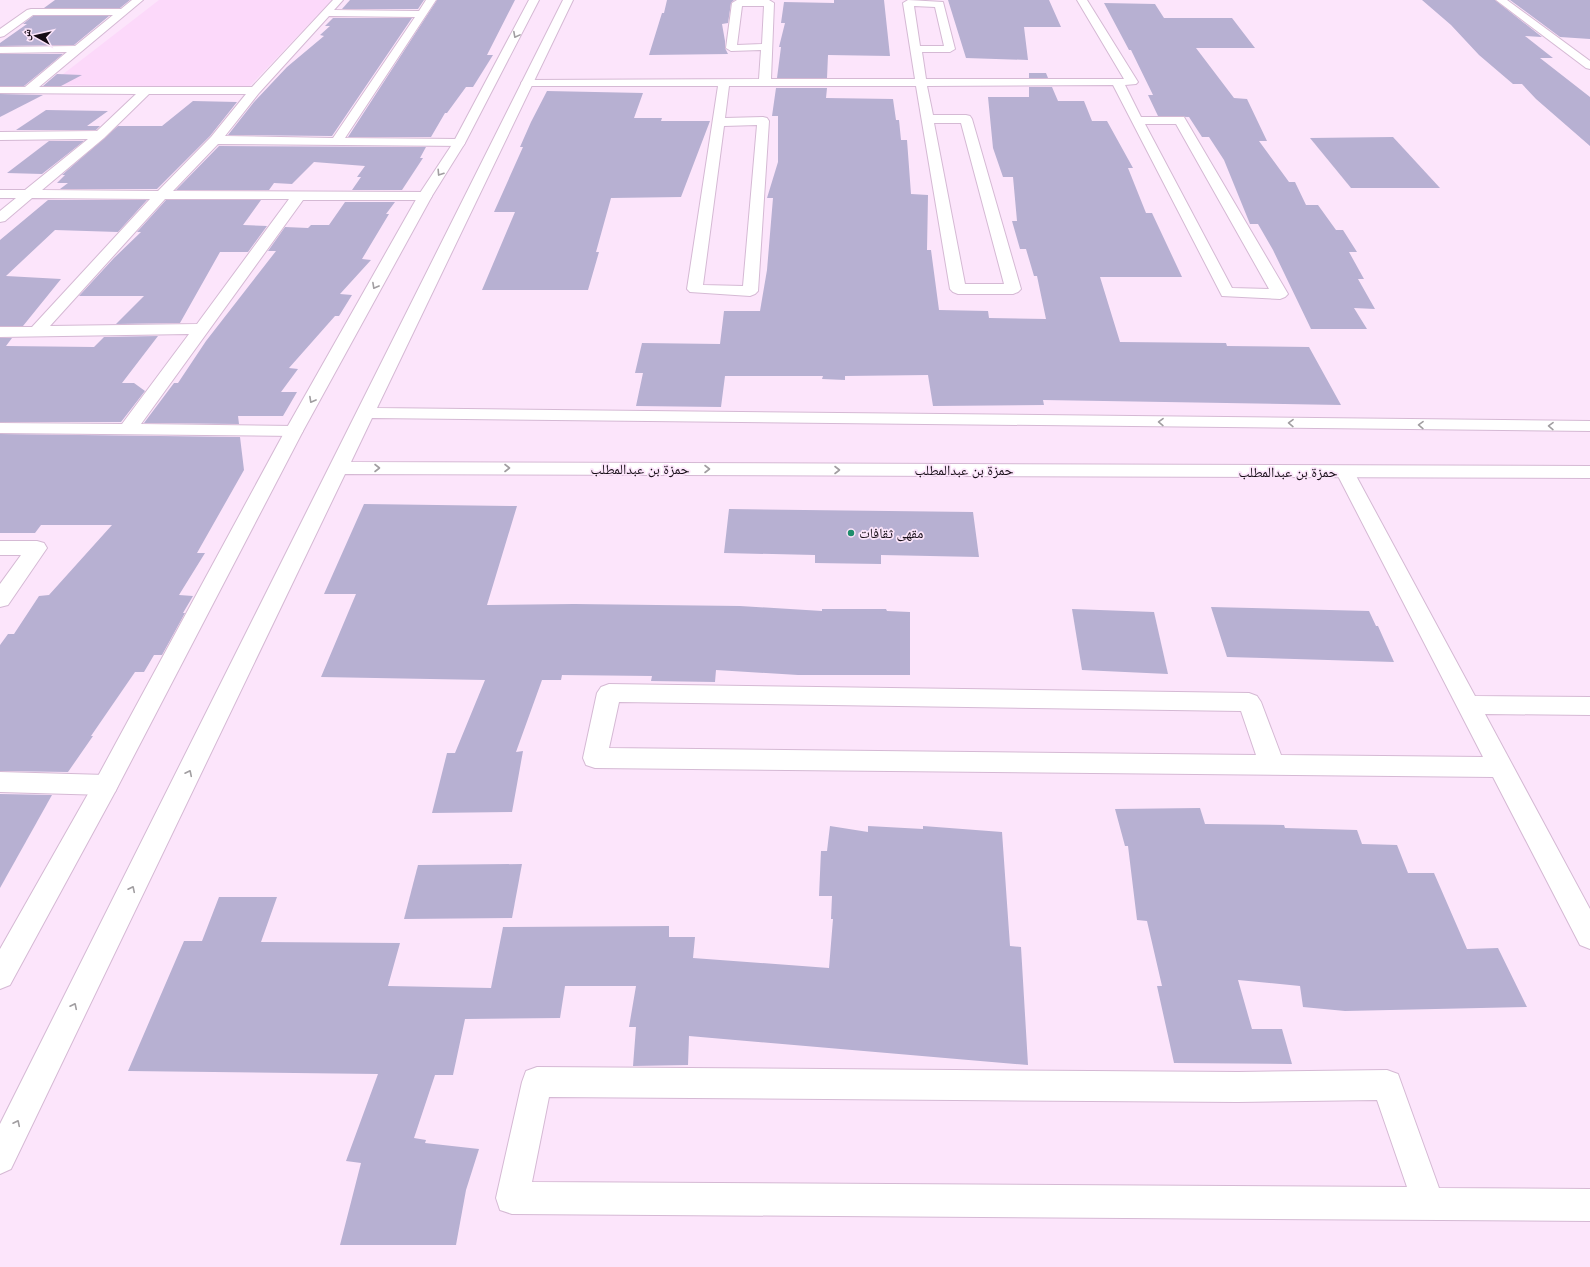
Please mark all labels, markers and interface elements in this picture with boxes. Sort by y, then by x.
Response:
north arrow [16,16,56,56]
text: ش [18,28,35,42]
one-way arrow [513,30,520,38]
one-way arrow [437,169,444,176]
one-way arrow [372,282,380,289]
one-way arrow [310,395,317,403]
one-way arrow [1158,418,1164,426]
one-way arrow [1288,419,1294,427]
one-way arrow [1418,420,1424,429]
one-way arrow [1548,422,1554,430]
street label: حمزة بن عبدالمطلب [591,460,690,478]
street label: حمزة بن عبدالمطلب [915,461,1014,479]
street label: حمزة بن عبدالمطلب [1239,463,1338,481]
one-way arrow [374,464,380,472]
one-way arrow [504,464,510,472]
one-way arrow [704,465,710,473]
one-way arrow [834,466,840,474]
place label: مقهى ثقافات [859,524,923,542]
marker: مقهى ثقافات [846,528,856,538]
one-way arrow [184,769,192,777]
one-way arrow [127,886,135,894]
one-way arrow [70,1003,77,1010]
one-way arrow [12,1119,20,1127]

